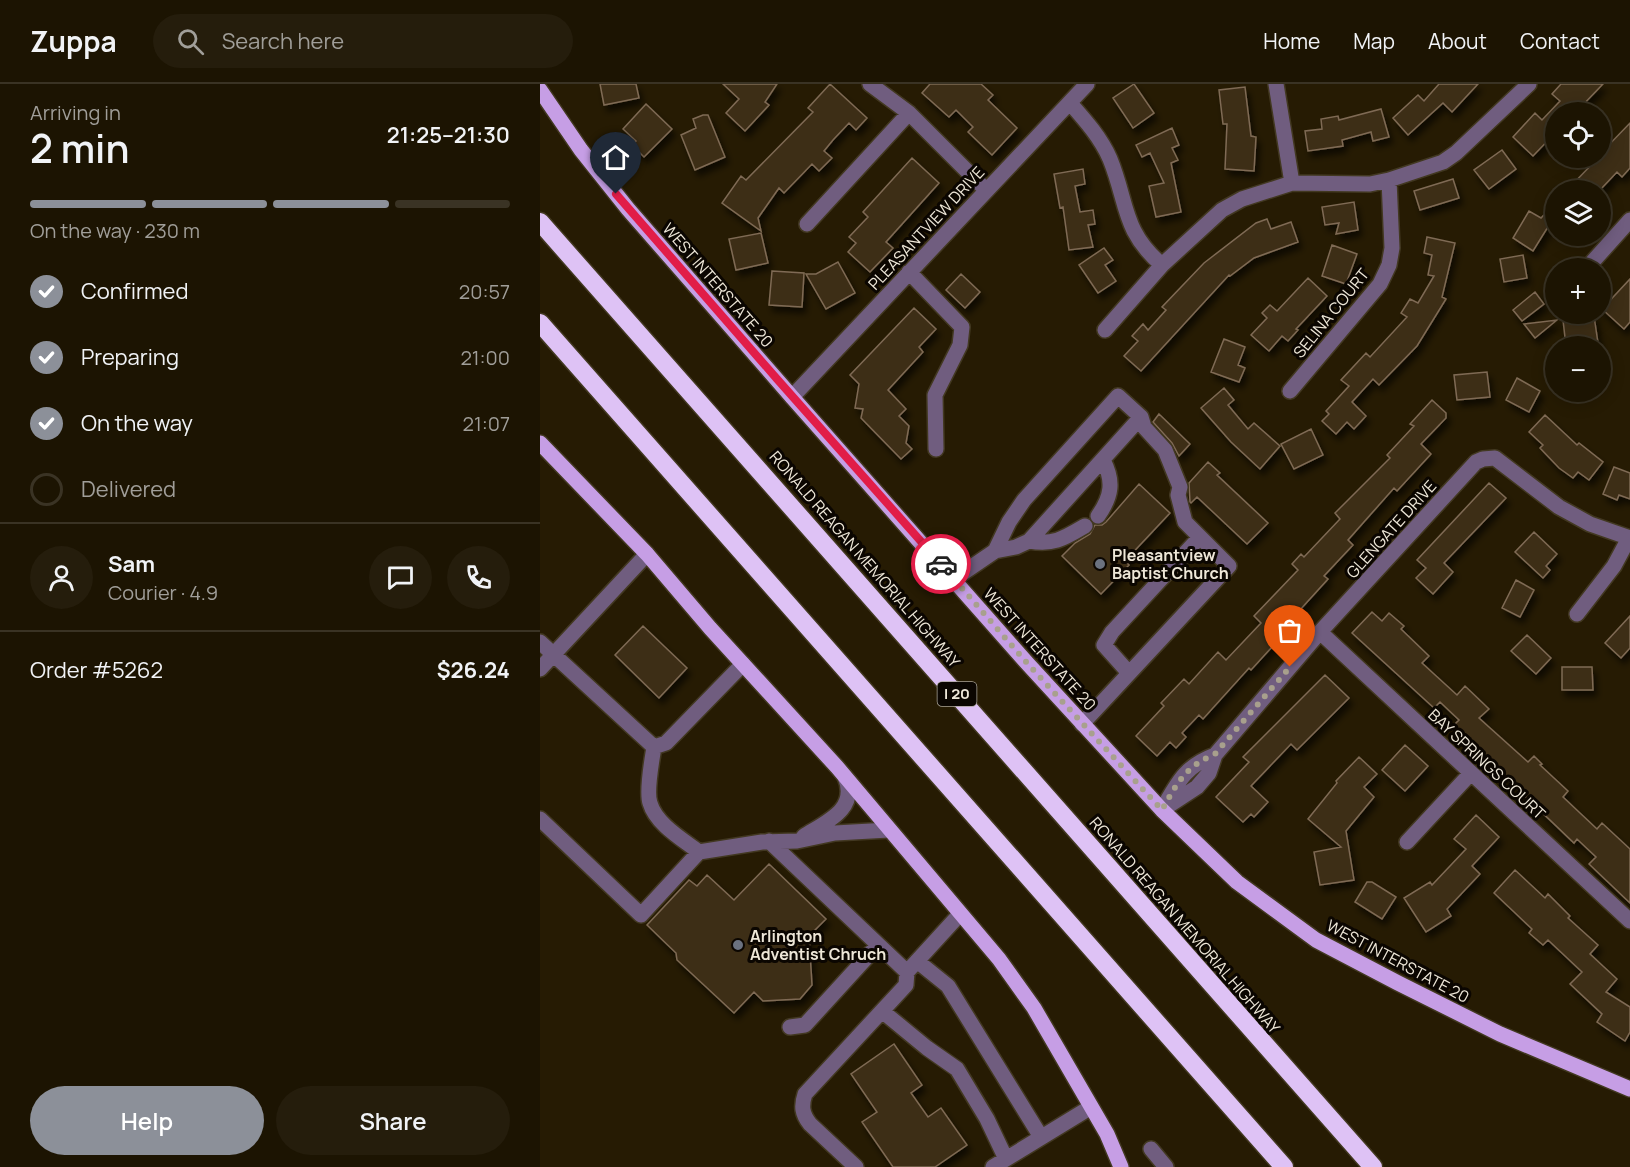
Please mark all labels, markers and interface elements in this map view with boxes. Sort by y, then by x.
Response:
search box [153,14,573,68]
text: Zuppa [30,22,117,60]
icon: search [174,25,207,58]
text: Search here [222,26,344,56]
text: Home [1263,27,1320,55]
text: Map [1353,27,1395,55]
text: About [1428,27,1487,55]
text: Contact [1520,27,1600,55]
text: Arriving in [30,99,121,126]
map controls [1545,102,1611,402]
button: locate [1545,102,1611,168]
text: 21:25–21:30 [387,120,510,150]
text: 2 min [30,121,129,175]
pin [590,132,641,194]
icon: home [599,141,632,174]
street label: PLEASANTVIEW DRIVE [863,162,989,294]
button: layers [1545,180,1611,246]
text: On the way · 230 m [30,217,200,244]
street label: WEST INTERSTATE 20 [658,218,778,352]
button: + [1545,258,1611,324]
street label: SELINA COURT [1288,263,1374,362]
icon: check [30,275,63,308]
text: Confirmed [81,276,189,306]
text: 20:57 [459,278,510,305]
button: − [1545,336,1611,402]
icon: check [30,341,63,374]
text: Preparing [81,342,179,372]
text: 21:00 [460,344,510,371]
icon: check [30,407,63,440]
text: On the way [81,408,193,438]
text: 21:07 [463,410,510,437]
street label: RONALD REAGAN MEMORIAL HIGHWAY [765,446,965,672]
text: Delivered [81,474,176,504]
street label: GLENGATE DRIVE [1341,475,1441,583]
courier [911,534,971,594]
place label: Pleasantview Baptist Church [1112,544,1229,584]
button: person [30,546,93,609]
button: chat [369,546,432,609]
button: phone [447,546,510,609]
icon: car [925,548,958,581]
text: Sam [108,549,155,579]
marker: Pleasantview Baptist Church [1093,557,1107,571]
text: Courier · 4.9 [108,579,218,606]
street label: WEST INTERSTATE 20 [979,583,1101,715]
pin [1264,605,1315,667]
icon: bag [1273,614,1306,647]
text: Order #5262 [30,655,163,685]
text: $26.24 [437,655,510,685]
road number: I 20 [938,682,976,706]
street label: BAY SPRINGS COURT [1424,704,1551,825]
street label: RONALD REAGAN MEMORIAL HIGHWAY [1085,812,1285,1038]
street label: WEST INTERSTATE 20 [1323,914,1473,1008]
place label: Arlington Adventist Chruch [750,925,886,965]
marker: Arlington Adventist Chruch [731,938,745,952]
button: Help [30,1086,264,1155]
button: Share [276,1086,510,1155]

